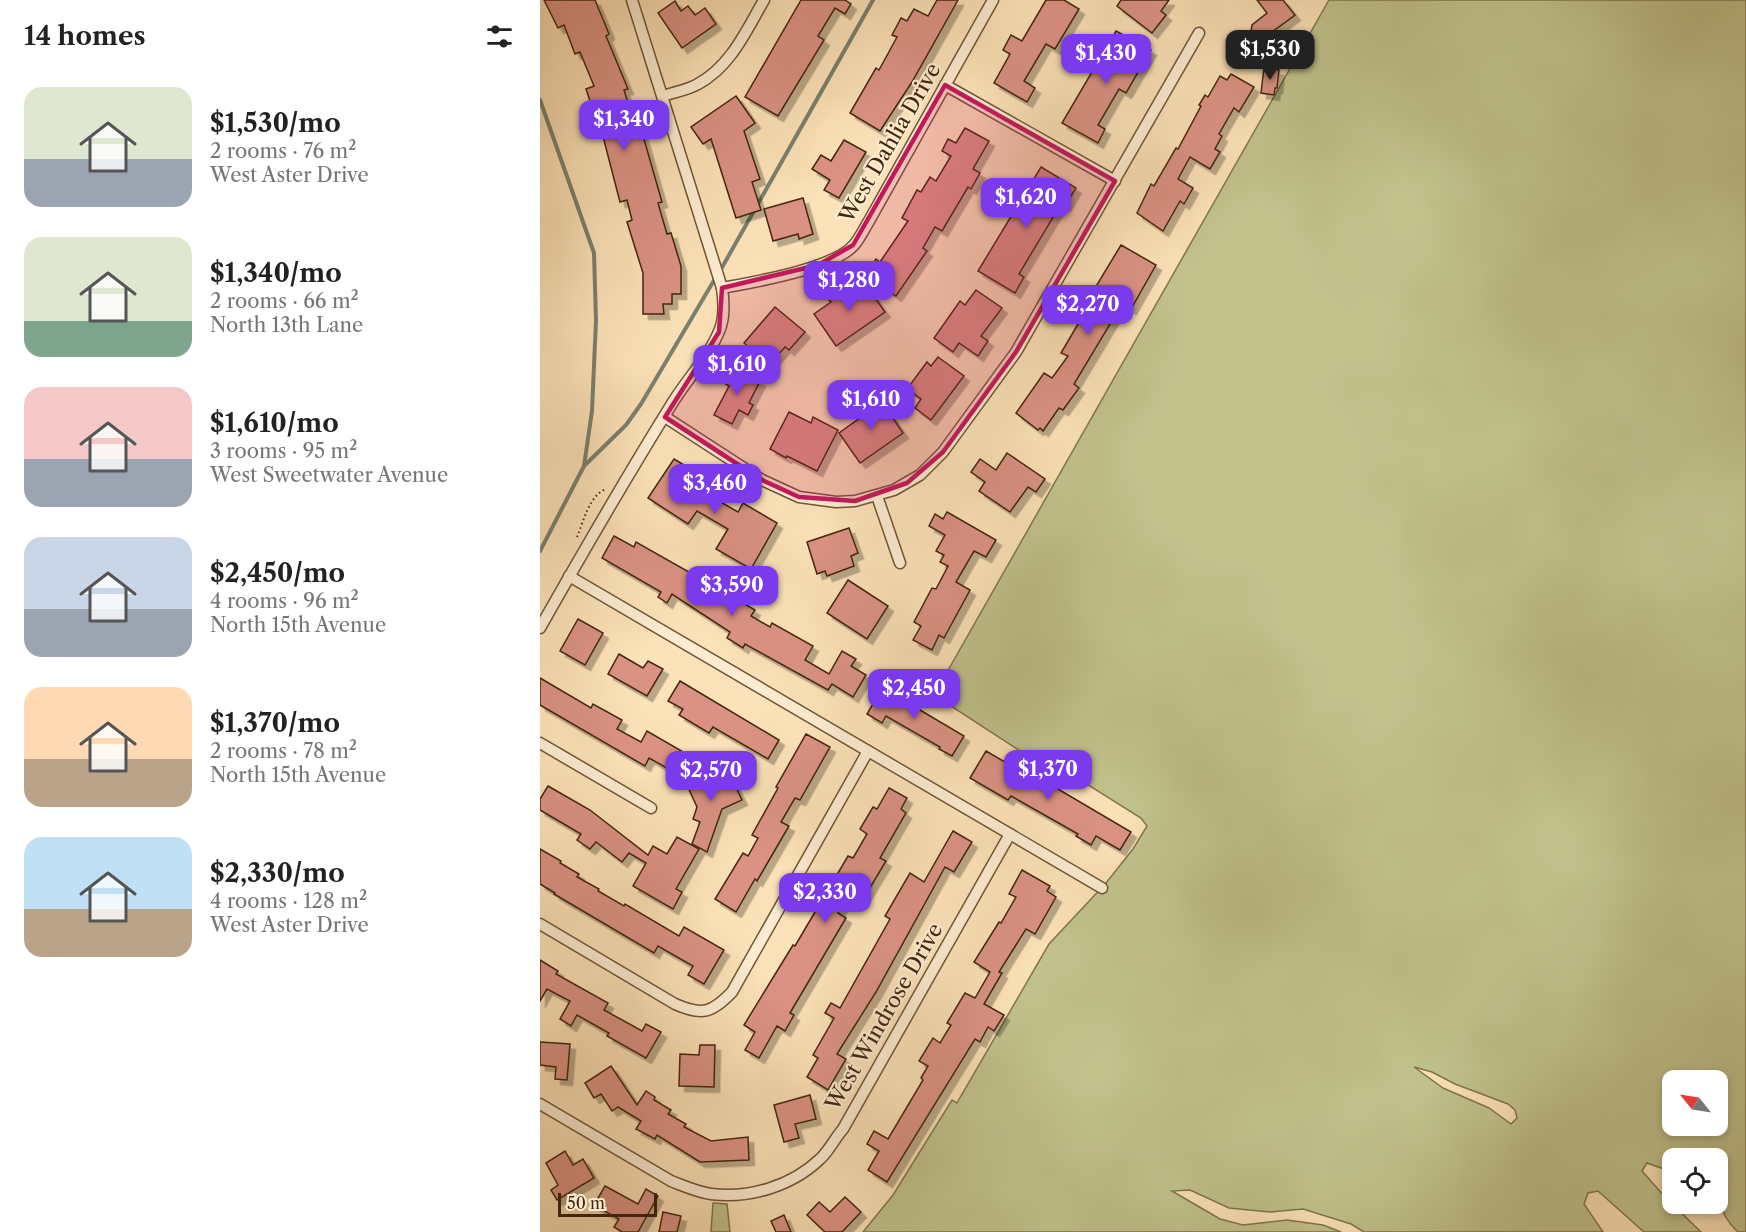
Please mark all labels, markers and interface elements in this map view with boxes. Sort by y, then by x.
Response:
text: 14 homes [24,20,146,52]
icon: filters [483,20,516,53]
pin: $1,530 [1221,30,1319,81]
pin: $1,430 [1057,34,1155,85]
text: $1,530 [1240,37,1300,61]
text: $1,430 [1075,41,1137,65]
street label: West Dahlia Drive [833,59,945,228]
pin: $1,340 [575,100,673,151]
text: $1,530/mo [210,107,341,139]
text: $1,340 [593,107,655,131]
icon: home [72,111,144,183]
text: 2 rooms · 76 m² [210,139,356,163]
text: West Aster Drive [210,163,369,187]
pin: $1,620 [977,178,1075,229]
text: $1,620 [995,185,1057,209]
text: $1,340/mo [210,257,342,289]
icon: home [72,261,144,333]
pin: $1,280 [800,261,898,312]
text: $1,280 [818,268,880,292]
pin: $2,270 [1039,285,1137,336]
text: 2 rooms · 66 m² [210,289,359,313]
text: $2,270 [1056,292,1120,316]
text: North 13th Lane [210,313,363,337]
pin: $1,610 [688,345,786,396]
text: $1,610 [707,352,767,376]
pin: $1,610 [822,380,920,431]
text: $1,610 [841,387,901,411]
text: $1,610/mo [210,407,339,439]
icon: home [72,411,144,483]
text: 3 rooms · 95 m² [210,439,357,463]
text: West Sweetwater Avenue [210,463,448,487]
pin: $3,460 [666,464,764,515]
text: $3,460 [683,471,747,495]
text: $2,450/mo [210,557,345,589]
icon: home [72,561,144,633]
pin: $3,590 [683,566,781,617]
text: $3,590 [700,573,764,597]
text: 4 rooms · 96 m² [210,589,359,613]
text: North 15th Avenue [210,613,386,637]
pin: $2,450 [865,669,963,720]
text: $2,450 [882,676,946,700]
text: $1,370/mo [210,707,340,739]
icon: home [72,711,144,783]
text: 2 rooms · 78 m² [210,739,357,763]
pin: $1,370 [999,750,1097,801]
pin: $2,570 [662,751,760,802]
text: $1,370 [1018,757,1078,781]
text: $2,570 [680,758,742,782]
text: North 15th Avenue [210,763,386,787]
text: $2,330/mo [210,857,345,889]
icon: home [72,861,144,933]
pin: $2,330 [776,873,874,924]
text: $2,330 [793,880,857,904]
text: 4 rooms · 128 m² [210,889,367,913]
text: West Aster Drive [210,913,369,937]
street label: West Windrose Drive [819,919,947,1116]
north arrow [1662,1070,1728,1136]
map controls [1662,1070,1728,1214]
button: locate [1662,1148,1728,1214]
scale bar [558,1190,657,1218]
text: 50 m [567,1193,605,1213]

